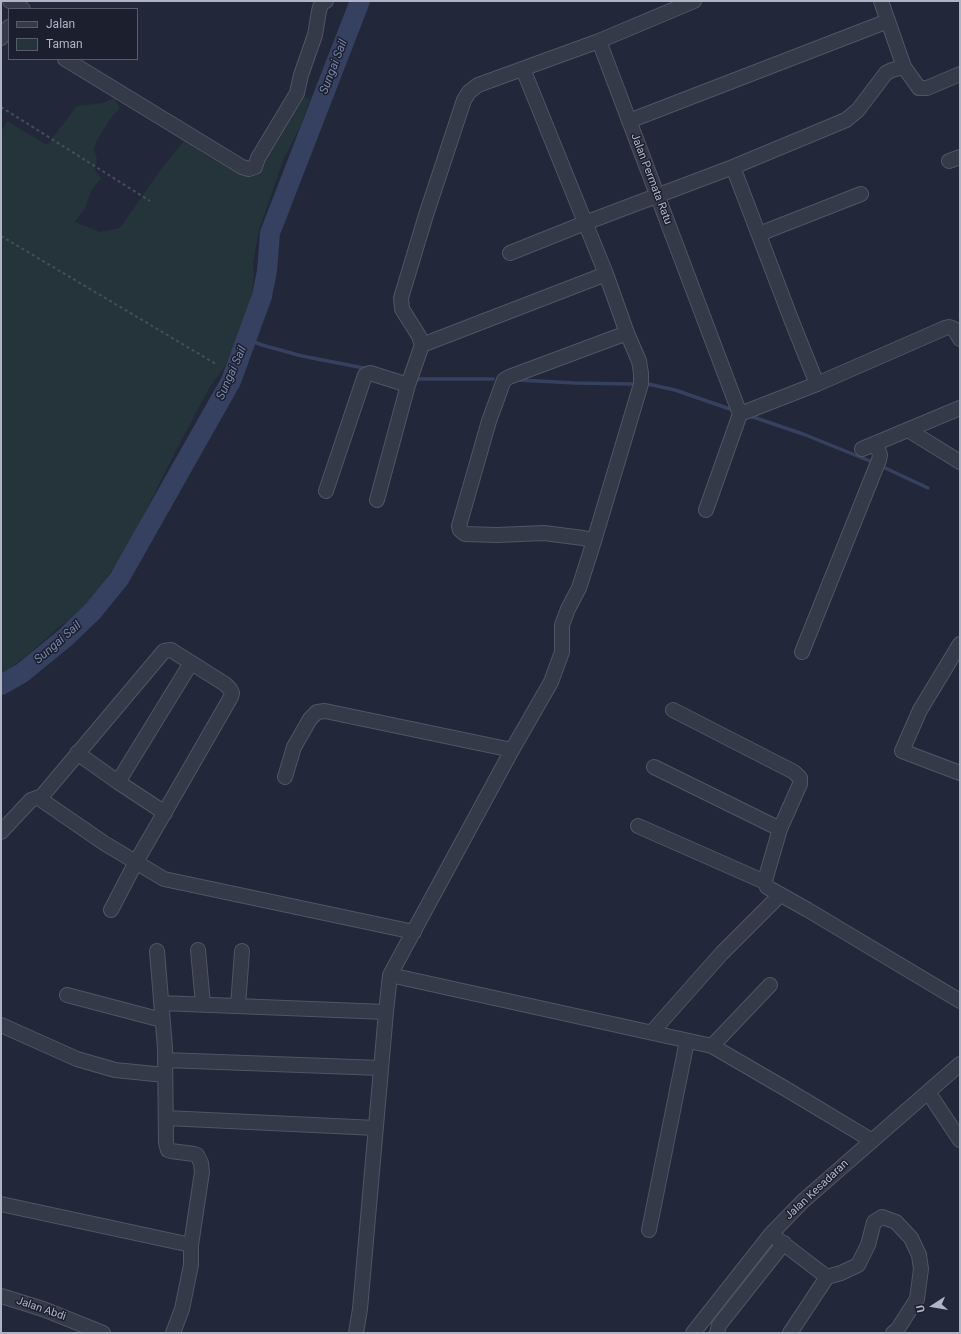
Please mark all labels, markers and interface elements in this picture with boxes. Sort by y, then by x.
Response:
legend [8,8,138,60]
text: Jalan [46,17,75,31]
text: Taman [46,37,83,51]
water label: Sungai Sail [317,38,351,96]
street label: Jalan Permata Ratu [628,132,674,226]
water label: Sungai Sail [214,344,250,402]
water label: Sungai Sail [32,619,84,667]
street label: Jalan Kesadaran [783,1157,851,1223]
north arrow [913,1286,953,1326]
street label: Jalan Abdi [14,1294,68,1324]
text: U [914,1304,928,1314]

